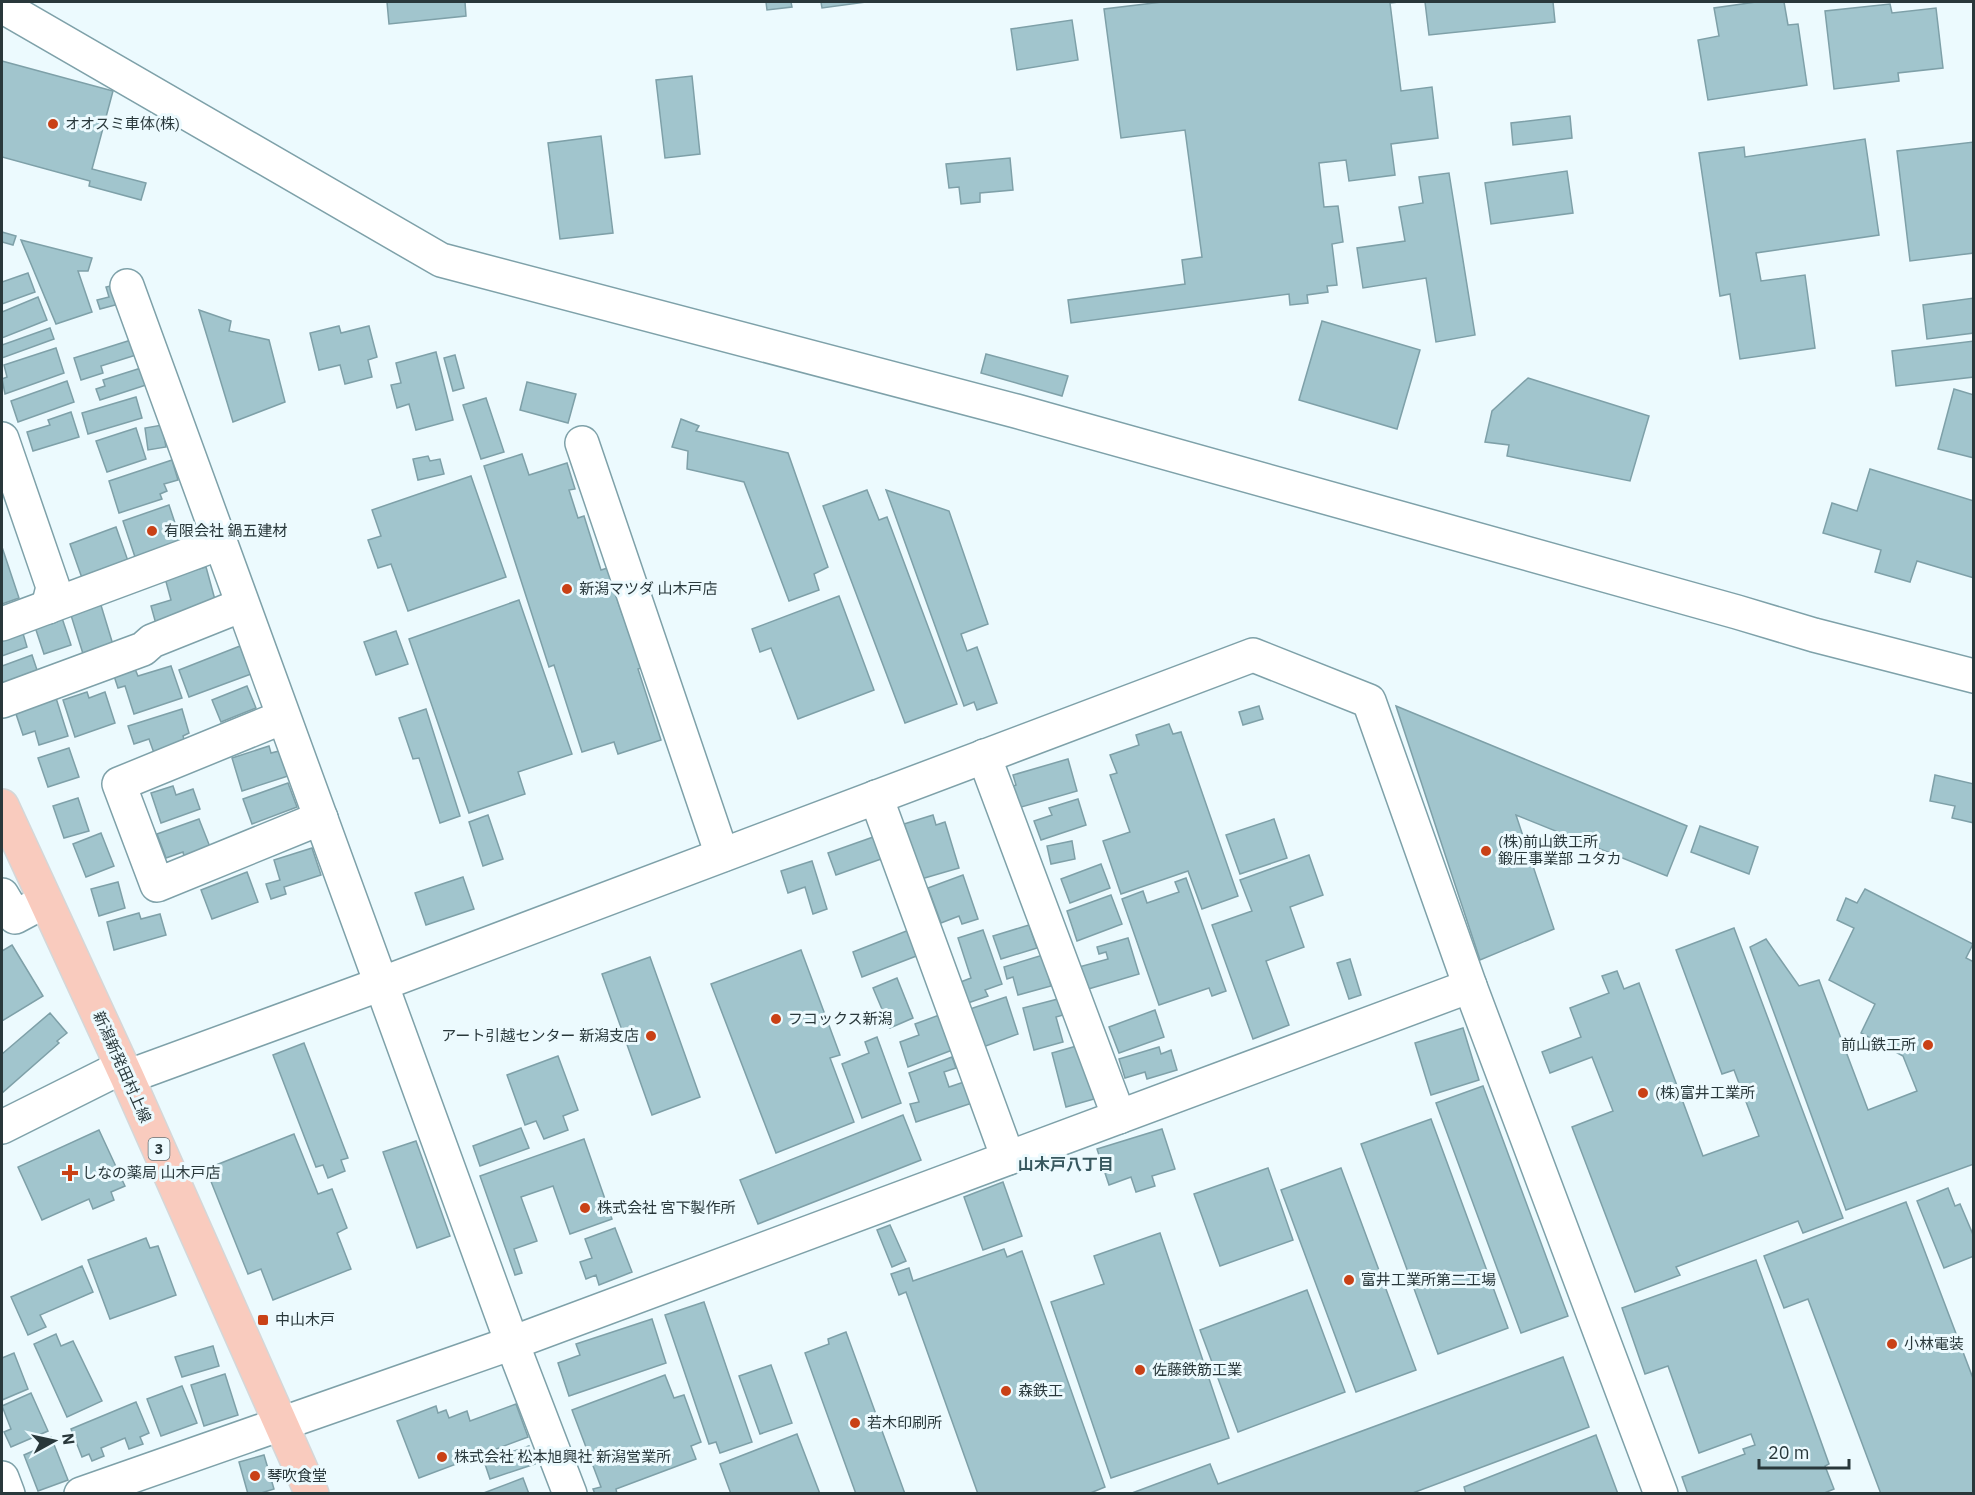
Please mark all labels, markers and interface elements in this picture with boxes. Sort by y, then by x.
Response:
place label: オオスミ車体(株) [65,114,180,133]
marker: オオスミ車体(株) [46,117,60,131]
place label: 有限会社 鍋五建材 [164,521,288,540]
marker: 有限会社 鍋五建材 [145,524,159,538]
place label: 新潟マツダ 山木戸店 [579,579,718,598]
marker: 新潟マツダ 山木戸店 [560,582,574,596]
place label: (株)前山鉄工所 鍛圧事業部 ユタカ [1498,832,1622,868]
marker: (株)前山鉄工所 鍛圧事業部 ユタカ [1479,844,1493,858]
street label: 新潟新発田村上線 [89,1008,156,1125]
place label: フコックス新潟 [788,1009,893,1028]
marker: フコックス新潟 [769,1012,783,1026]
place label: アート引越センター 新潟支店 [441,1026,639,1045]
marker: アート引越センター 新潟支店 [644,1029,658,1043]
place label: 前山鉄工所 [1841,1035,1916,1054]
marker: 前山鉄工所 [1921,1038,1935,1052]
place label: (株)富井工業所 [1655,1083,1755,1102]
marker: (株)富井工業所 [1636,1086,1650,1100]
road number: 3 [148,1138,170,1160]
district label: 山木戸八丁目 [1018,1154,1114,1174]
place label: しなの薬局 山木戸店 [82,1163,221,1182]
marker: しなの薬局 山木戸店 [63,1166,77,1180]
place label: 株式会社 宮下製作所 [597,1198,736,1217]
marker: 株式会社 宮下製作所 [578,1201,592,1215]
place label: 富井工業所第二工場 [1361,1270,1496,1289]
marker: 富井工業所第二工場 [1342,1273,1356,1287]
place label: 中山木戸 [275,1310,335,1329]
marker: 中山木戸 [256,1313,270,1327]
place label: 小林電装 [1904,1334,1964,1353]
marker: 小林電装 [1885,1337,1899,1351]
place label: 佐藤鉄筋工業 [1152,1360,1242,1379]
marker: 佐藤鉄筋工業 [1133,1363,1147,1377]
place label: 森鉄工 [1018,1381,1063,1400]
marker: 森鉄工 [999,1384,1013,1398]
north arrow [24,1411,84,1471]
place label: 若木印刷所 [867,1413,942,1432]
marker: 若木印刷所 [848,1416,862,1430]
text: N [58,1432,80,1446]
scale bar [1759,1432,1849,1470]
text: 20 m [1768,1441,1810,1464]
place label: 株式会社 松本旭興社 新潟営業所 [454,1447,671,1466]
marker: 株式会社 松本旭興社 新潟営業所 [435,1450,449,1464]
place label: 琴吹食堂 [267,1466,327,1485]
marker: 琴吹食堂 [248,1469,262,1483]

